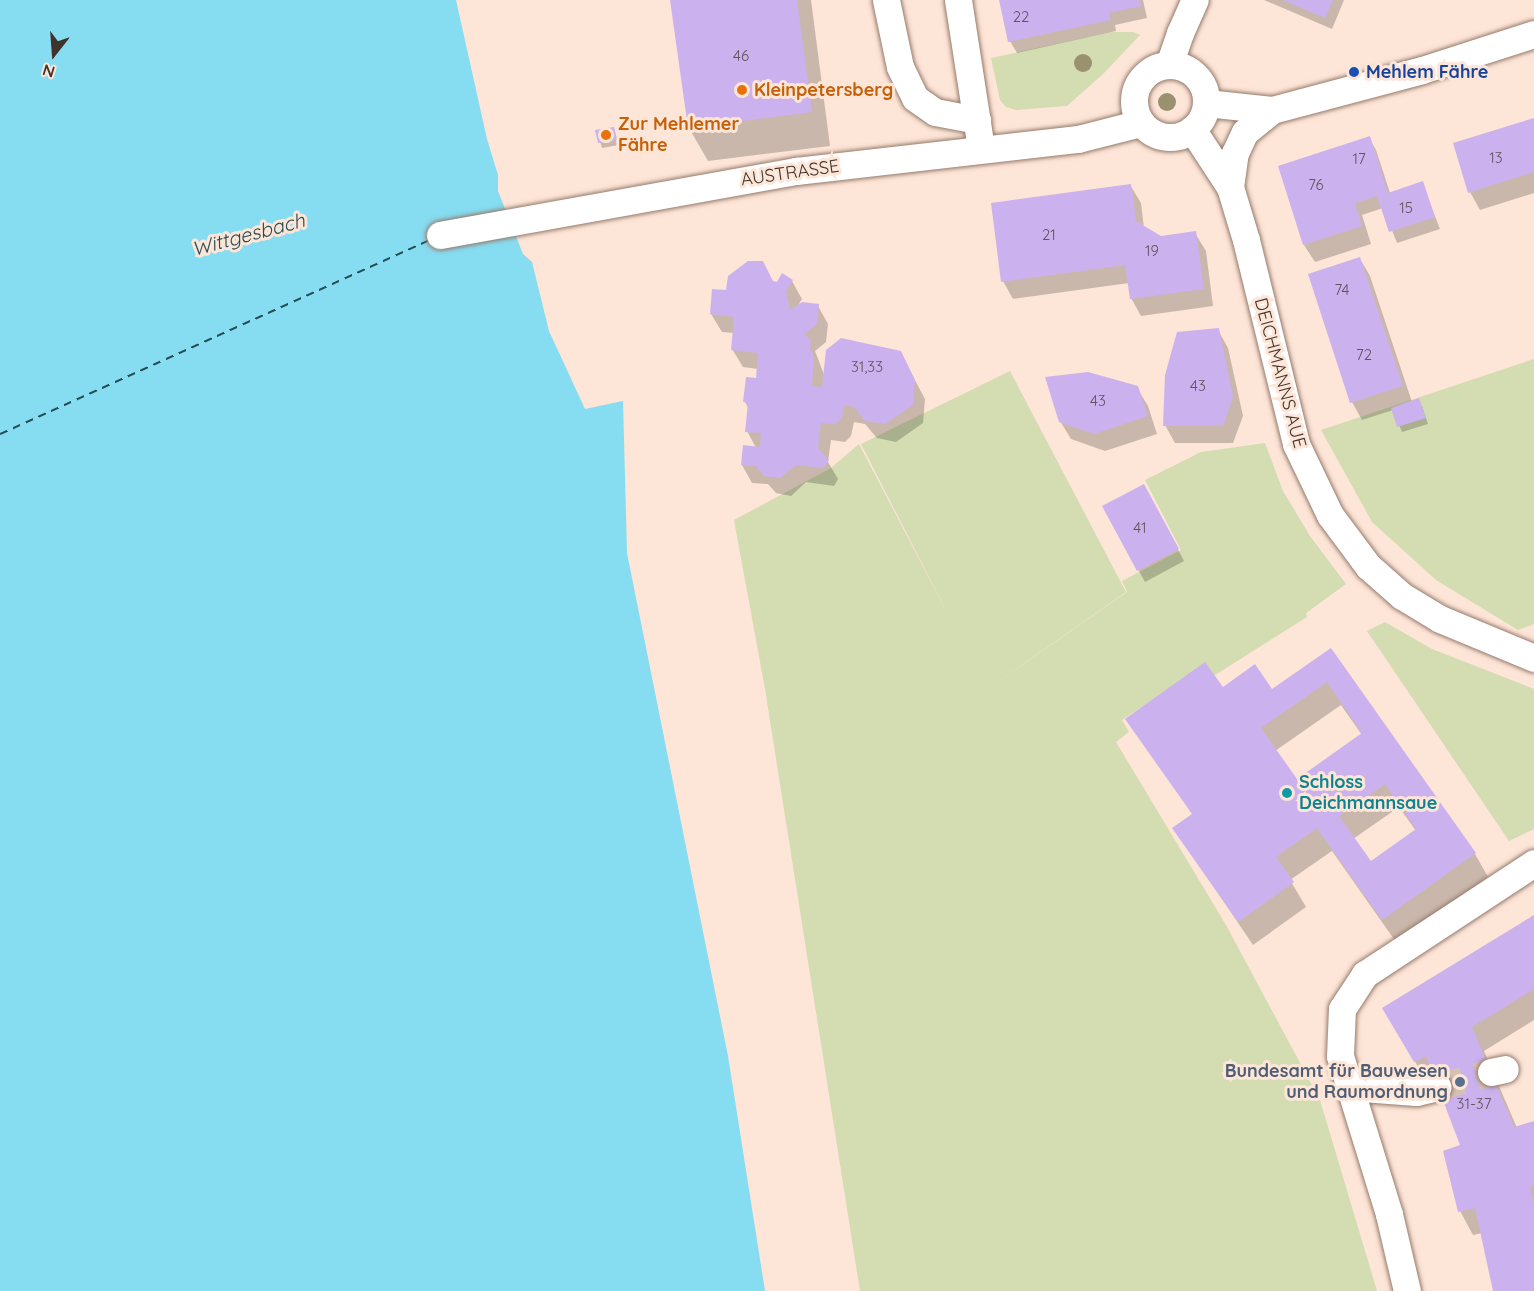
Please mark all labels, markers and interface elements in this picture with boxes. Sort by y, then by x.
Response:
house number: 22 [1013,8,1029,26]
north arrow [24,24,84,84]
house number: 46 [733,47,749,65]
text: N [40,60,57,82]
place label: Mehlem Fähre [1366,61,1488,83]
marker: Mehlem Fähre [1347,65,1361,79]
place label: Kleinpetersberg [754,79,893,101]
marker: Kleinpetersberg [735,83,749,97]
place label: Zur Mehlemer Fähre [618,114,739,156]
marker: Zur Mehlemer Fähre [599,128,613,142]
house number: 13 [1489,149,1503,167]
house number: 17 [1352,150,1366,168]
street label: AUSTRASSE [739,155,841,191]
house number: 76 [1308,176,1324,194]
house number: 15 [1399,199,1413,217]
water label: Wittgesbach [189,207,307,261]
house number: 21 [1042,226,1056,244]
house number: 19 [1145,242,1159,260]
house number: 74 [1335,281,1349,299]
street label: DEICHMANNS AUE [1250,296,1310,450]
house number: 72 [1356,346,1372,364]
house number: 31,33 [851,358,883,376]
house number: 43 [1190,377,1206,395]
house number: 43 [1090,392,1106,410]
house number: 41 [1133,519,1147,537]
place label: Schloss Deichmannsaue [1299,772,1437,814]
marker: Schloss Deichmannsaue [1280,786,1294,800]
place label: Bundesamt für Bauwesen und Raumordnung [1225,1061,1448,1104]
marker: Bundesamt für Bauwesen und Raumordnung [1453,1075,1467,1089]
house number: 31-37 [1457,1095,1491,1113]

